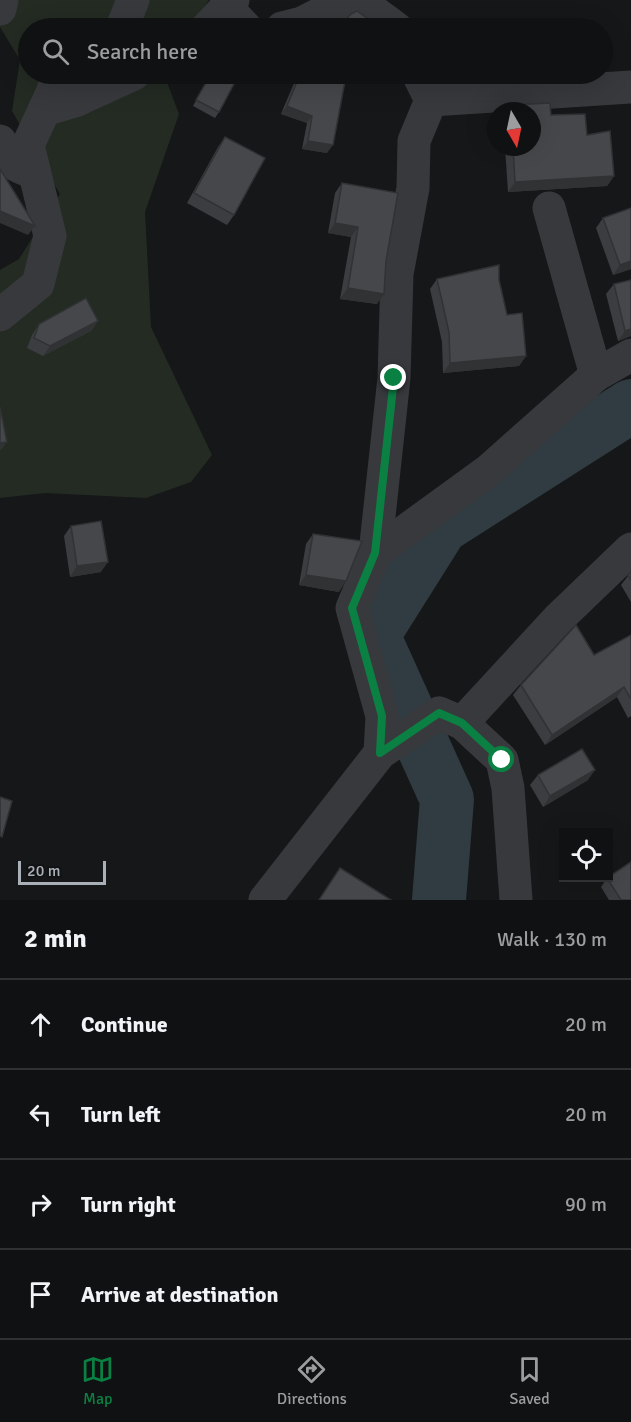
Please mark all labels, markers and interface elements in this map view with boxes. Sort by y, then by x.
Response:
search box [18,18,613,84]
icon: search [39,35,72,68]
text: Search here [87,38,198,65]
north arrow [487,102,541,156]
route end [380,364,406,390]
route start [488,746,514,772]
map controls [559,828,613,882]
button: locate [559,828,613,882]
scale bar [18,858,106,886]
text: 20 m [27,861,61,881]
text: 2 min [24,923,87,955]
text: Walk · 130 m [497,927,607,952]
icon: ahead [24,1008,57,1041]
text: Continue [81,1011,168,1038]
text: 20 m [565,1012,607,1037]
icon: left [24,1098,57,1131]
text: Turn left [81,1101,161,1128]
text: 20 m [565,1102,607,1127]
icon: right [24,1188,57,1221]
text: Turn right [81,1191,176,1218]
text: 90 m [565,1192,607,1217]
icon: arrive [24,1278,57,1311]
text: Arrive at destination [81,1281,278,1308]
tab: Map [81,1353,114,1409]
tab: Directions [277,1353,347,1409]
tab: Saved [509,1353,550,1409]

